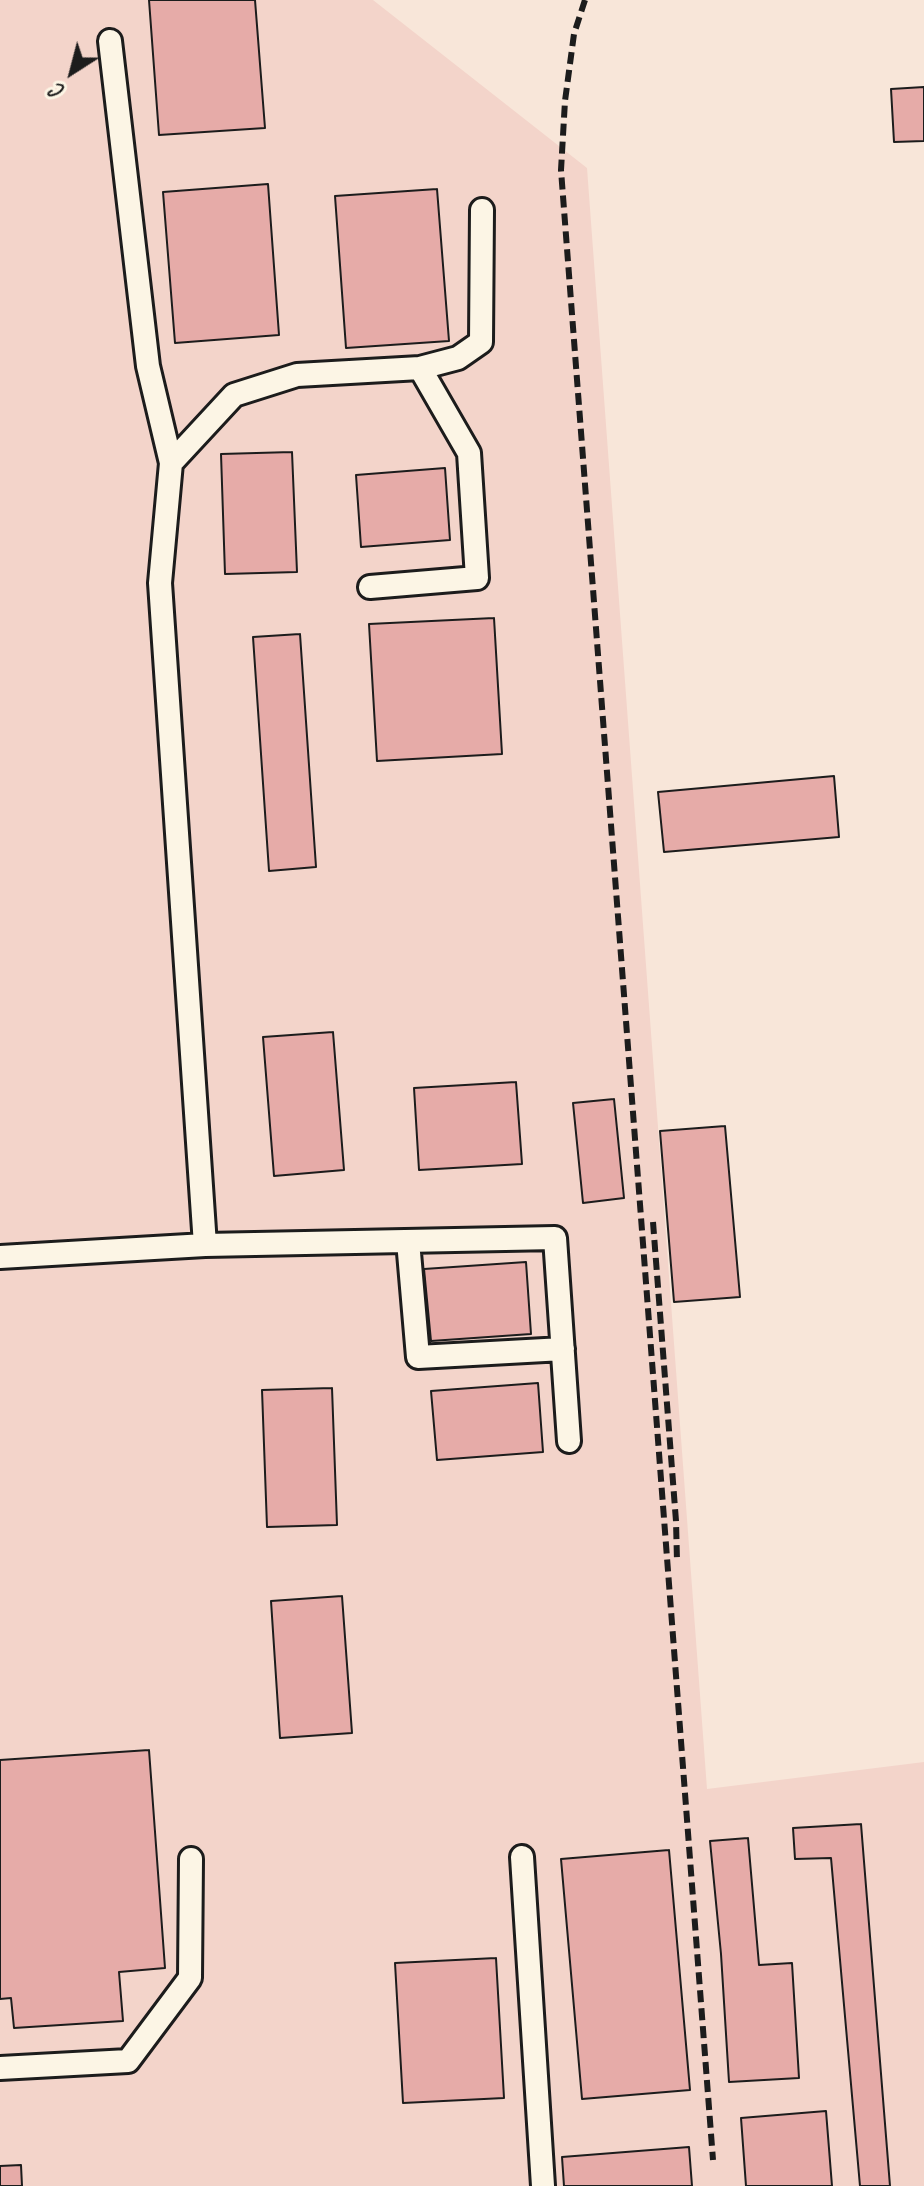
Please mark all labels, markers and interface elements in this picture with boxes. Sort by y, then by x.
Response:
north arrow [32,32,112,112]
text: С [45,77,70,106]

